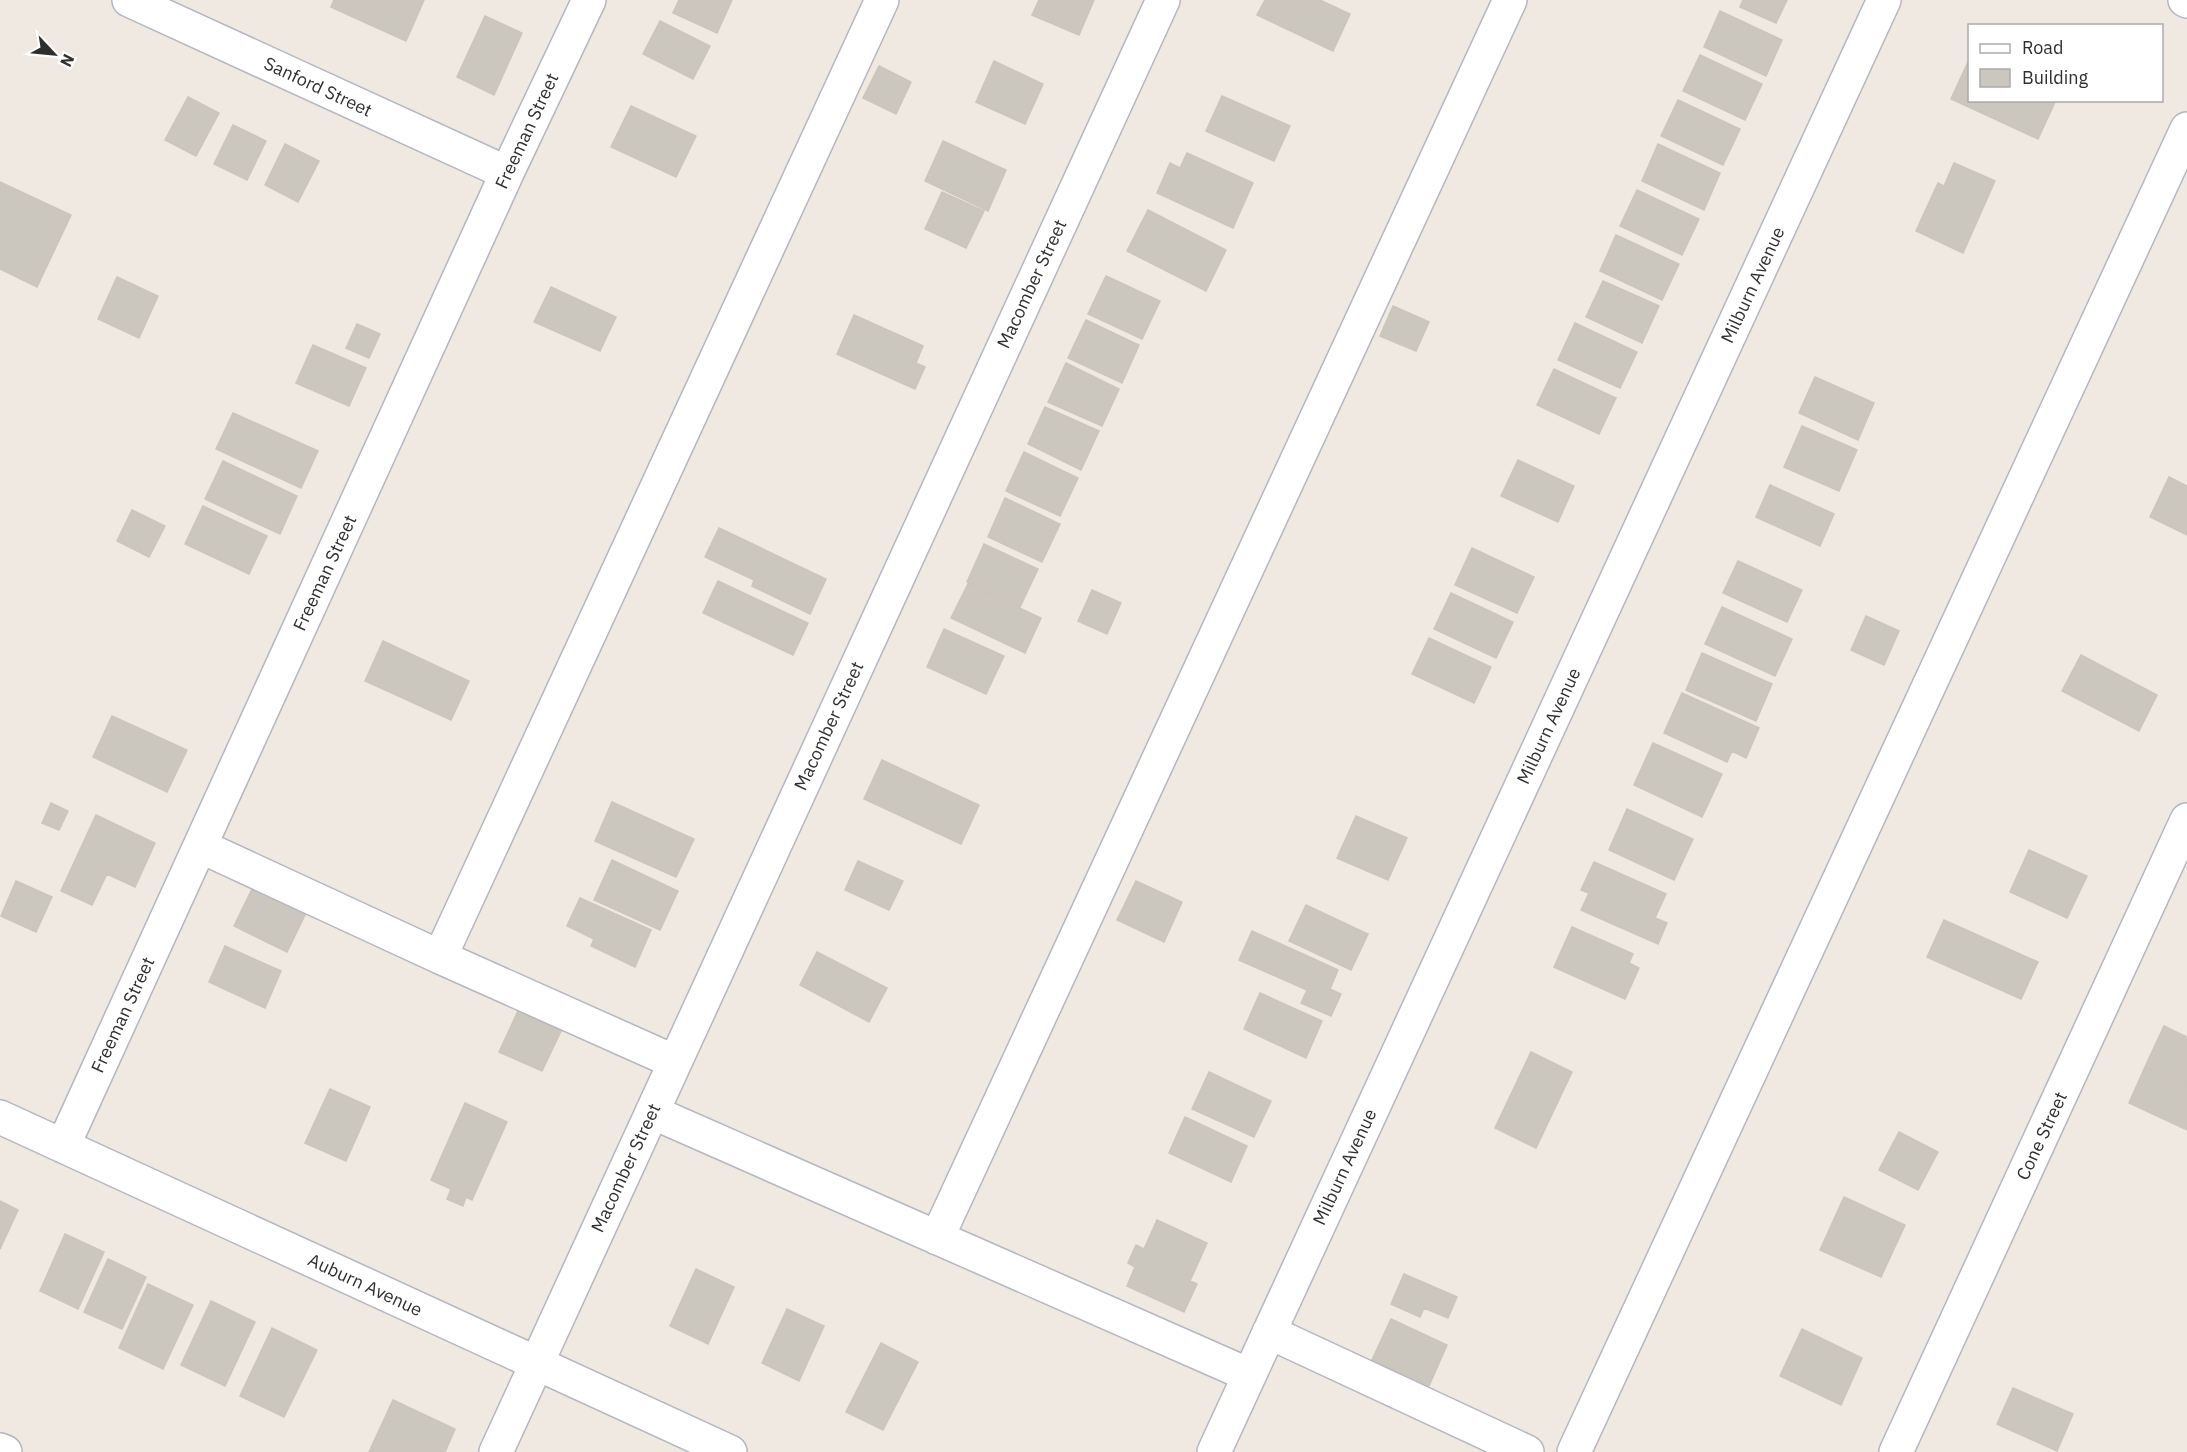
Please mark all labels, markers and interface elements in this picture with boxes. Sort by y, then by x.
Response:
north arrow [24,24,84,84]
legend [1968,24,2163,102]
text: Road [2022,36,2063,59]
text: N [56,51,79,70]
street label: Sanford Street [260,51,376,122]
text: Building [2022,66,2089,89]
street label: Freeman Street [490,69,563,192]
street label: Macomber Street [992,216,1071,352]
street label: Milburn Avenue [1716,223,1790,347]
street label: Freeman Street [288,511,361,634]
street label: Macomber Street [789,658,868,794]
street label: Milburn Avenue [1512,664,1586,788]
street label: Freeman Street [86,953,159,1076]
street label: Cone Street [2011,1088,2072,1184]
street label: Macomber Street [586,1100,665,1236]
street label: Milburn Avenue [1308,1105,1382,1229]
street label: Auburn Avenue [304,1248,426,1321]

